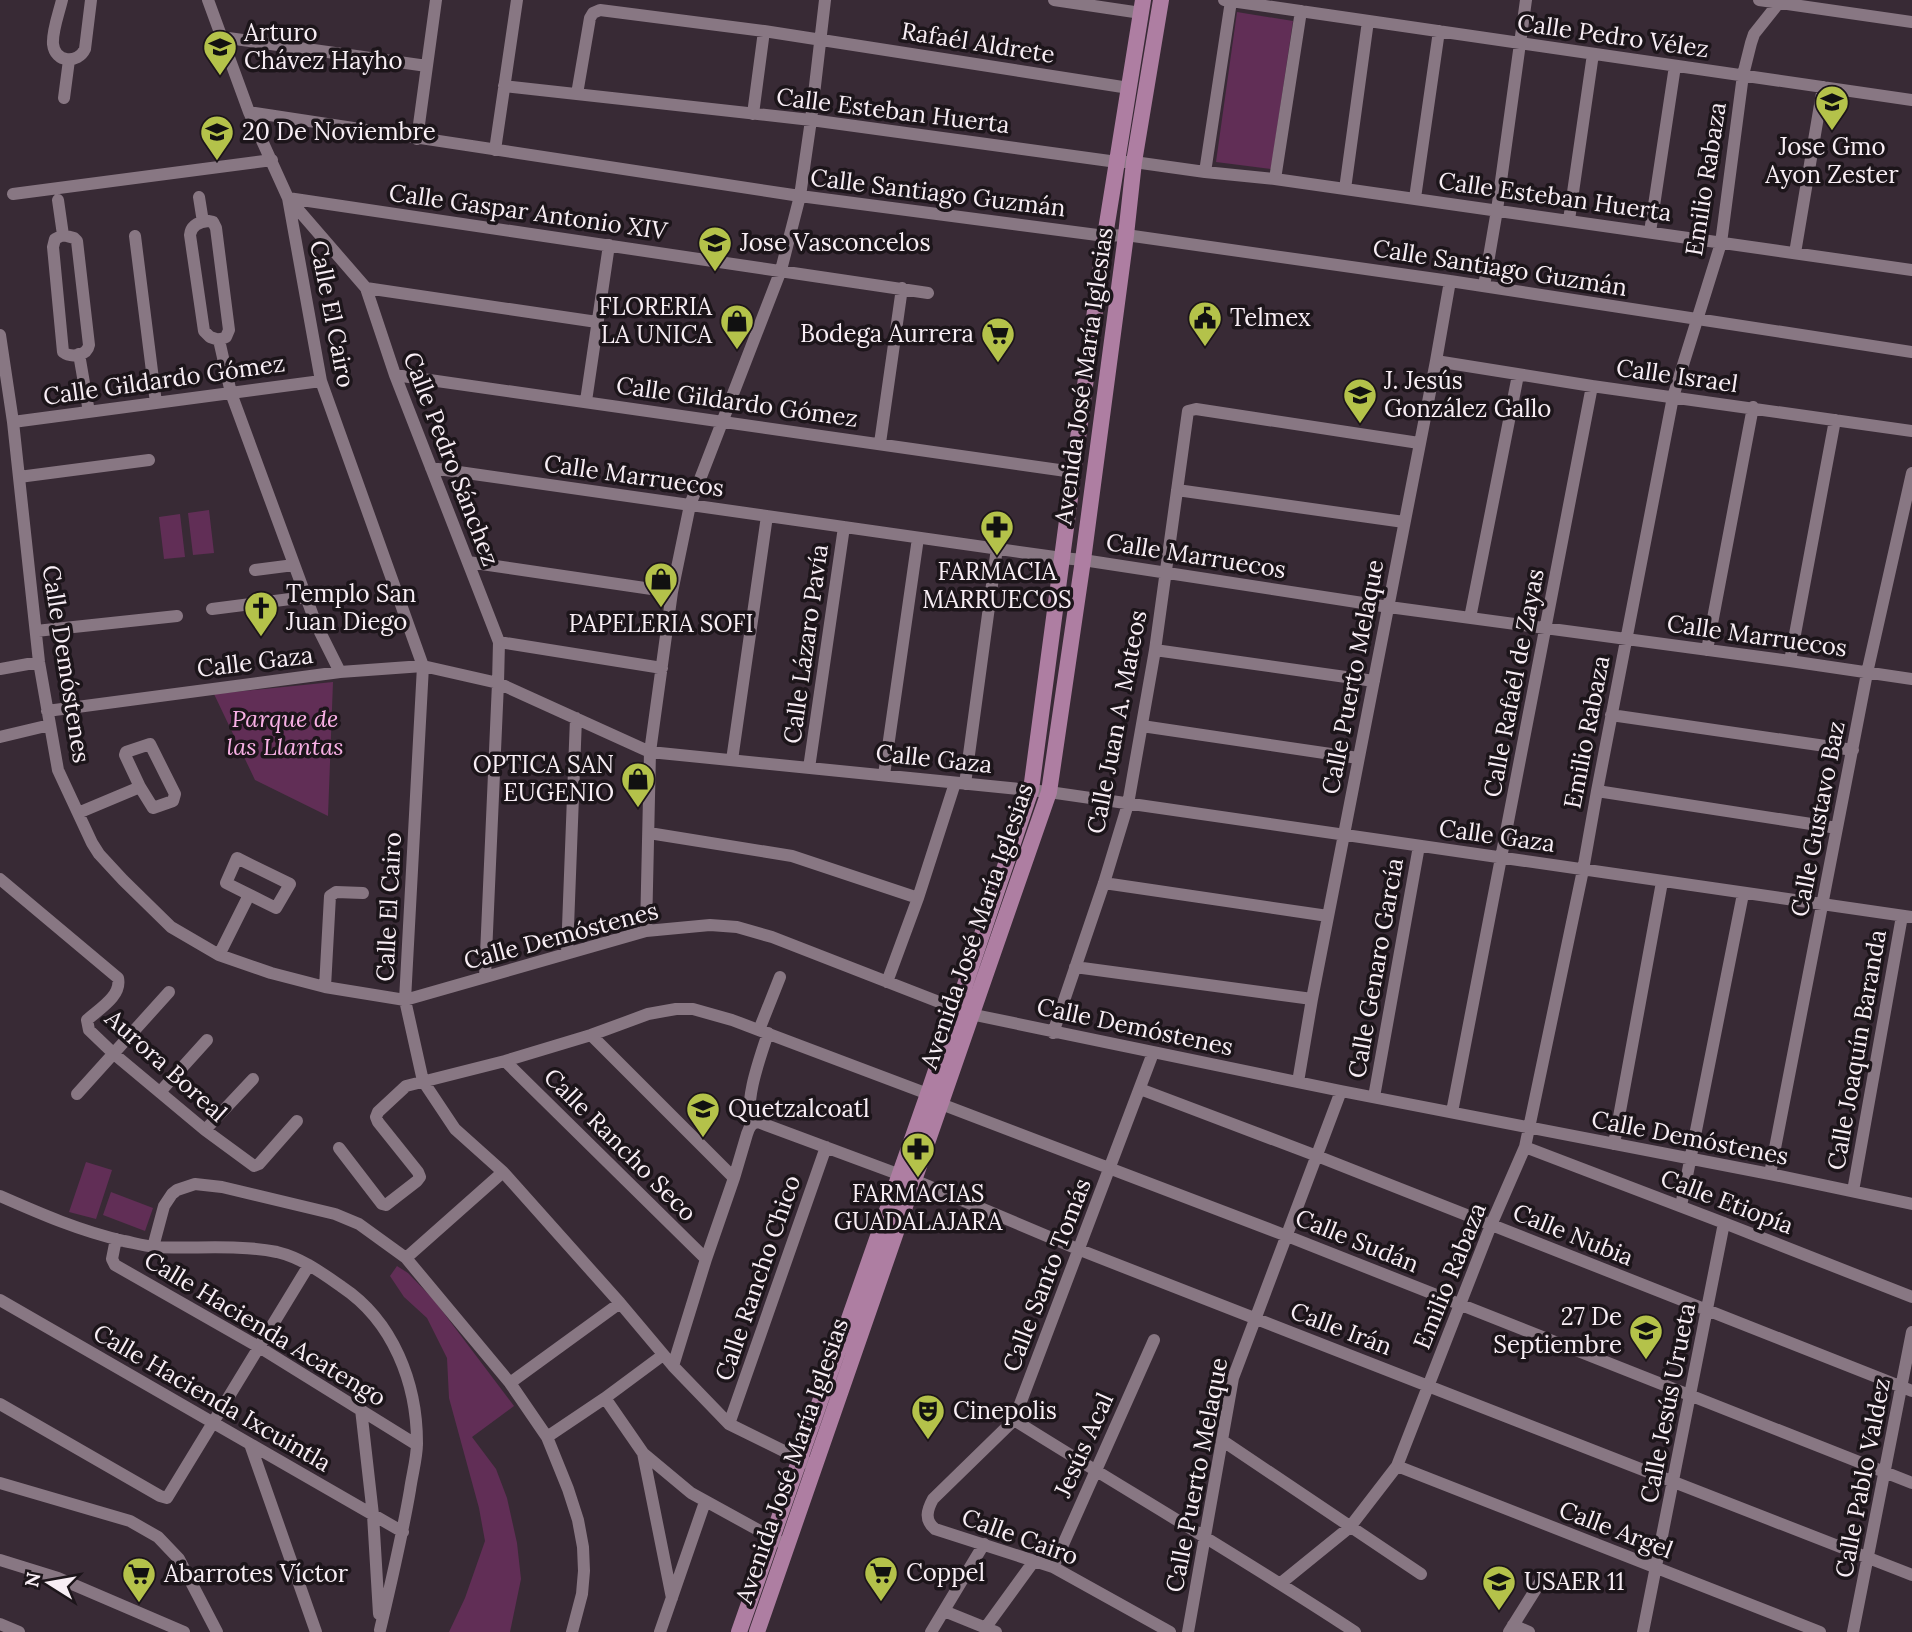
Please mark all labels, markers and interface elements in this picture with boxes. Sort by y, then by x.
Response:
street label: Calle Pedro Vélez [1515,7,1711,64]
street label: Rafaél Aldrete [899,15,1057,70]
place label: Arturo Chávez Hayho [243,17,402,76]
school or university icon: Arturo Chávez Hayho [201,28,239,77]
street label: Calle Esteban Huerta [775,81,1012,140]
school or university icon: Jose Gmo Ayon Zester [1813,83,1851,132]
street label: Emilio Rabaza [1678,100,1733,258]
school or university icon: 20 De Noviembre [198,113,236,162]
place label: 20 De Noviembre [242,116,436,147]
place label: Jose Gmo Ayon Zester [1764,131,1899,190]
street label: Calle Santiago Guzmán [809,161,1067,224]
street label: Calle Esteban Huerta [1437,165,1674,228]
street label: Calle Gaspar Antonio XIV [387,177,670,247]
school or university icon: Jose Vasconcelos [696,224,734,273]
street label: Avenida José María Iglesias [1047,225,1120,528]
place label: Jose Vasconcelos [739,227,931,258]
street label: Calle Santiago Guzmán [1371,232,1629,303]
street label: Calle El Cairo [303,238,362,390]
place label: FLORERIA LA UNICA [598,291,713,350]
public building icon: Telmex [1186,299,1224,348]
shop icon: FLORERIA LA UNICA [718,302,756,351]
place label: Telmex [1230,302,1311,333]
supermarket icon: Bodega Aurrera [979,315,1017,364]
place label: Bodega Aurrera [800,318,974,349]
street label: Calle Gildardo Gómez [41,347,287,412]
street label: Calle Pedro Sánchez [396,347,507,570]
street label: Calle Israel [1614,352,1740,399]
place label: J. Jesús González Gallo [1383,365,1551,424]
street label: Calle Gildardo Gómez [614,369,860,434]
school or university icon: J. Jesús González Gallo [1341,376,1379,425]
street label: Calle Marruecos [542,448,726,504]
pharmacy icon: FARMACIA MARRUECOS [978,508,1016,557]
street label: Calle Marruecos [1104,526,1288,585]
street label: Calle Lázaro Pavía [776,542,835,746]
place label: FARMACIA MARRUECOS [922,556,1072,615]
street label: Calle Puerto Melaque [1315,557,1390,797]
shop icon: PAPELERIA SOFI [642,560,680,609]
street label: Calle Demóstenes [36,563,97,765]
street label: Calle Rafaél de Zayas [1476,566,1551,800]
place label: Templo San Juan Diego [285,578,416,637]
church icon: Templo San Juan Diego [242,589,280,638]
place label: PAPELERIA SOFI [569,608,754,639]
street label: Calle Juan A. Mateos [1080,608,1153,836]
street label: Calle Marruecos [1665,608,1849,664]
street label: Calle Gaza [195,639,315,684]
street label: Emilio Rabaza [1556,653,1617,811]
park label: Parque de las Llantas [226,703,344,762]
street label: Calle Gustavo Baz [1783,718,1852,919]
street label: Calle Gaza [874,737,994,780]
place label: OPTICA SAN EUGENIO [473,749,614,808]
shop icon: OPTICA SAN EUGENIO [619,760,657,809]
street label: Avenida José María Iglesias [913,779,1040,1074]
street label: Calle Gaza [1437,812,1557,859]
street label: Calle El Cairo [369,832,408,982]
street label: Calle Genaro García [1341,855,1410,1080]
street label: Calle Demóstenes [460,895,661,976]
street label: Calle Joaquín Baranda [1820,927,1893,1173]
street label: Calle Demóstenes [1034,991,1236,1062]
street label: Aurora Boreal [98,1002,234,1129]
street label: Calle Rancho Seco [537,1061,704,1228]
school or university icon: Quetzalcoatl [684,1090,722,1139]
place label: Quetzalcoatl [728,1093,869,1124]
street label: Calle Demóstenes [1589,1103,1791,1172]
pharmacy icon: FARMACIAS GUADALAJARA [899,1130,937,1179]
street label: Calle Etiopía [1656,1162,1798,1241]
street label: Calle Rancho Chico [708,1171,807,1385]
street label: Calle Santo Tomás [995,1174,1098,1376]
place label: FARMACIAS GUADALAJARA [834,1178,1003,1237]
street label: Calle Nubia [1508,1196,1638,1273]
street label: Emilio Rabaza [1406,1198,1493,1354]
street label: Calle Sudán [1291,1202,1424,1279]
street label: Calle Hacienda Acatengo [139,1244,392,1413]
street label: Calle Irán [1286,1295,1396,1362]
street label: Calle Jesús Urueta [1633,1300,1702,1506]
place label: 27 De Septiembre [1493,1301,1622,1360]
school or university icon: 27 De Septiembre [1627,1312,1665,1361]
street label: Avenida José María Iglesias [728,1314,855,1609]
street label: Calle Hacienda Ixcuintla [88,1317,337,1478]
street label: Calle Puerto Melaque [1159,1355,1234,1595]
street label: Calle Pablo Valdez [1828,1375,1897,1580]
street label: Jesús Acal [1046,1388,1120,1503]
theatre icon: Cinepolis [909,1392,947,1441]
place label: Cinepolis [953,1395,1057,1426]
street label: Calle Argel [1555,1494,1678,1565]
street label: Calle Cairo [958,1501,1083,1572]
north arrow [14,1548,84,1618]
supermarket icon: Coppel [862,1554,900,1603]
supermarket icon: Abarrotes Víctor [120,1555,158,1604]
place label: Coppel [906,1557,985,1588]
place label: Abarrotes Víctor [163,1558,349,1589]
school or university icon: USAER 11 [1480,1563,1518,1612]
place label: USAER 11 [1524,1566,1624,1597]
text: N [19,1570,46,1589]

